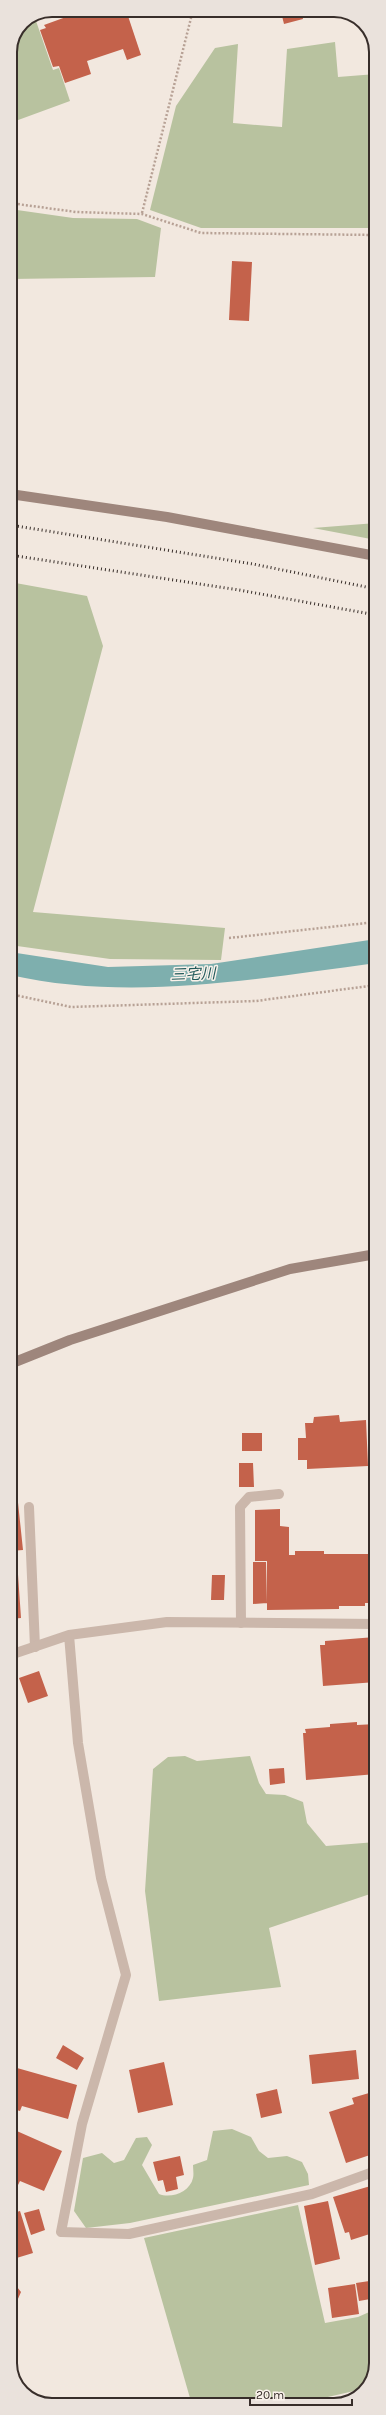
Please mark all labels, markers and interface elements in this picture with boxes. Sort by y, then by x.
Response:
water label: 三宅川 [170,964,218,984]
scale bar [250,2381,352,2407]
text: 20 m [256,2388,284,2402]

